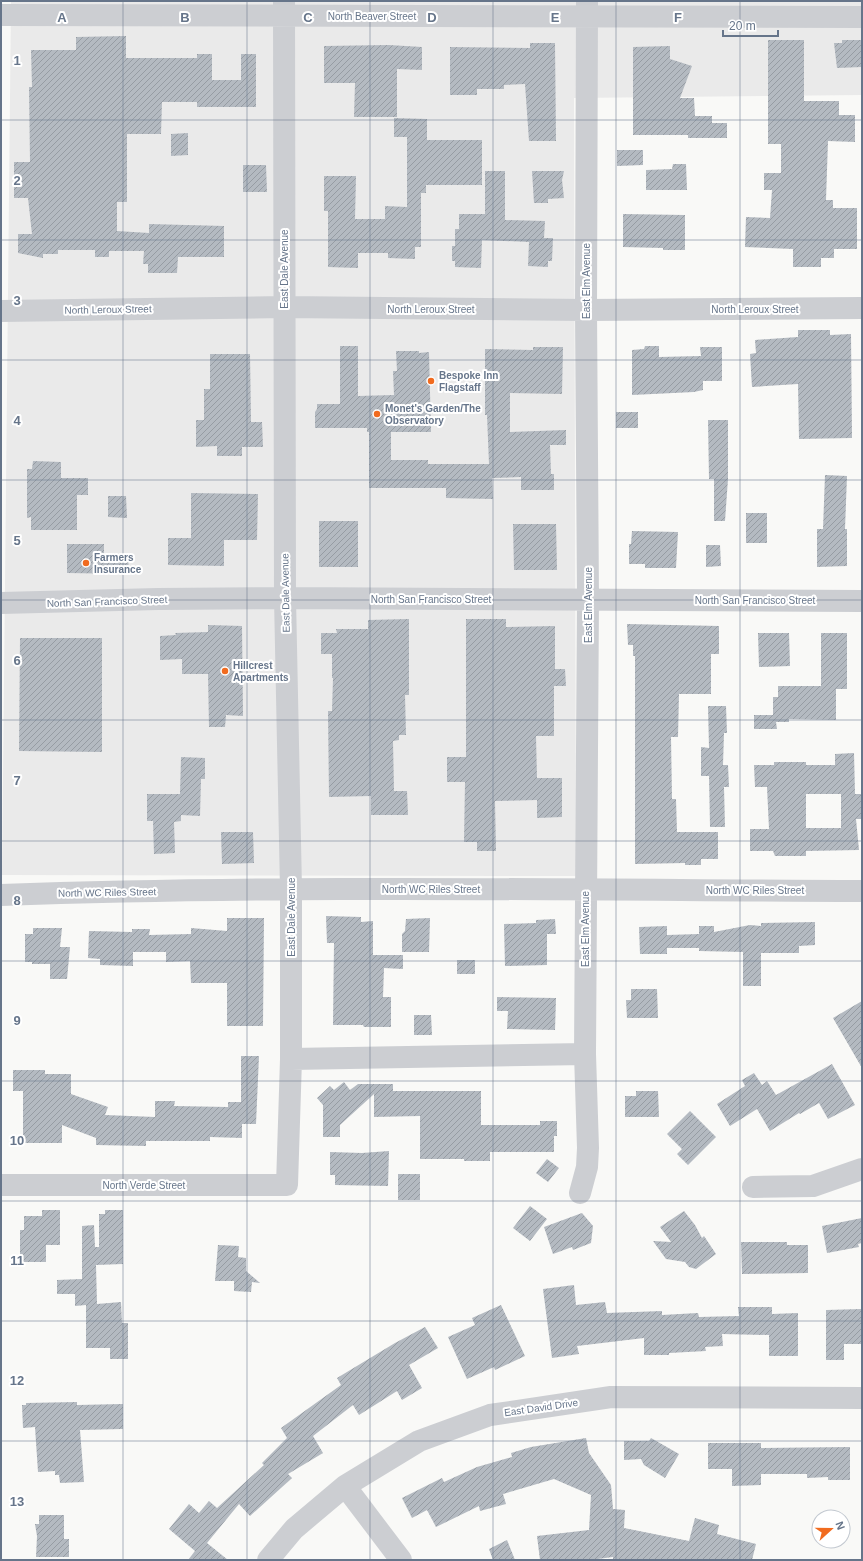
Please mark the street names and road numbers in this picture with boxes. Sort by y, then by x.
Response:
street label: North Beaver Street [328,11,416,22]
street label: East Dale Avenue [279,229,290,309]
street label: East Elm Avenue [581,243,592,319]
street label: North Leroux Street [64,303,152,316]
street label: North Leroux Street [387,304,475,315]
street label: North Leroux Street [711,304,799,315]
street label: East Dale Avenue [279,553,292,633]
street label: East Elm Avenue [583,567,594,643]
street label: North San Francisco Street [47,594,168,609]
street label: North San Francisco Street [371,594,492,605]
street label: North San Francisco Street [695,595,816,606]
street label: East Dale Avenue [286,877,297,957]
street label: North WC Riles Street [382,884,480,895]
street label: North WC Riles Street [706,885,804,896]
street label: North WC Riles Street [58,886,156,899]
street label: East Elm Avenue [580,891,591,967]
street label: North Verde Street [103,1180,186,1191]
street label: East David Drive [503,1397,579,1418]

